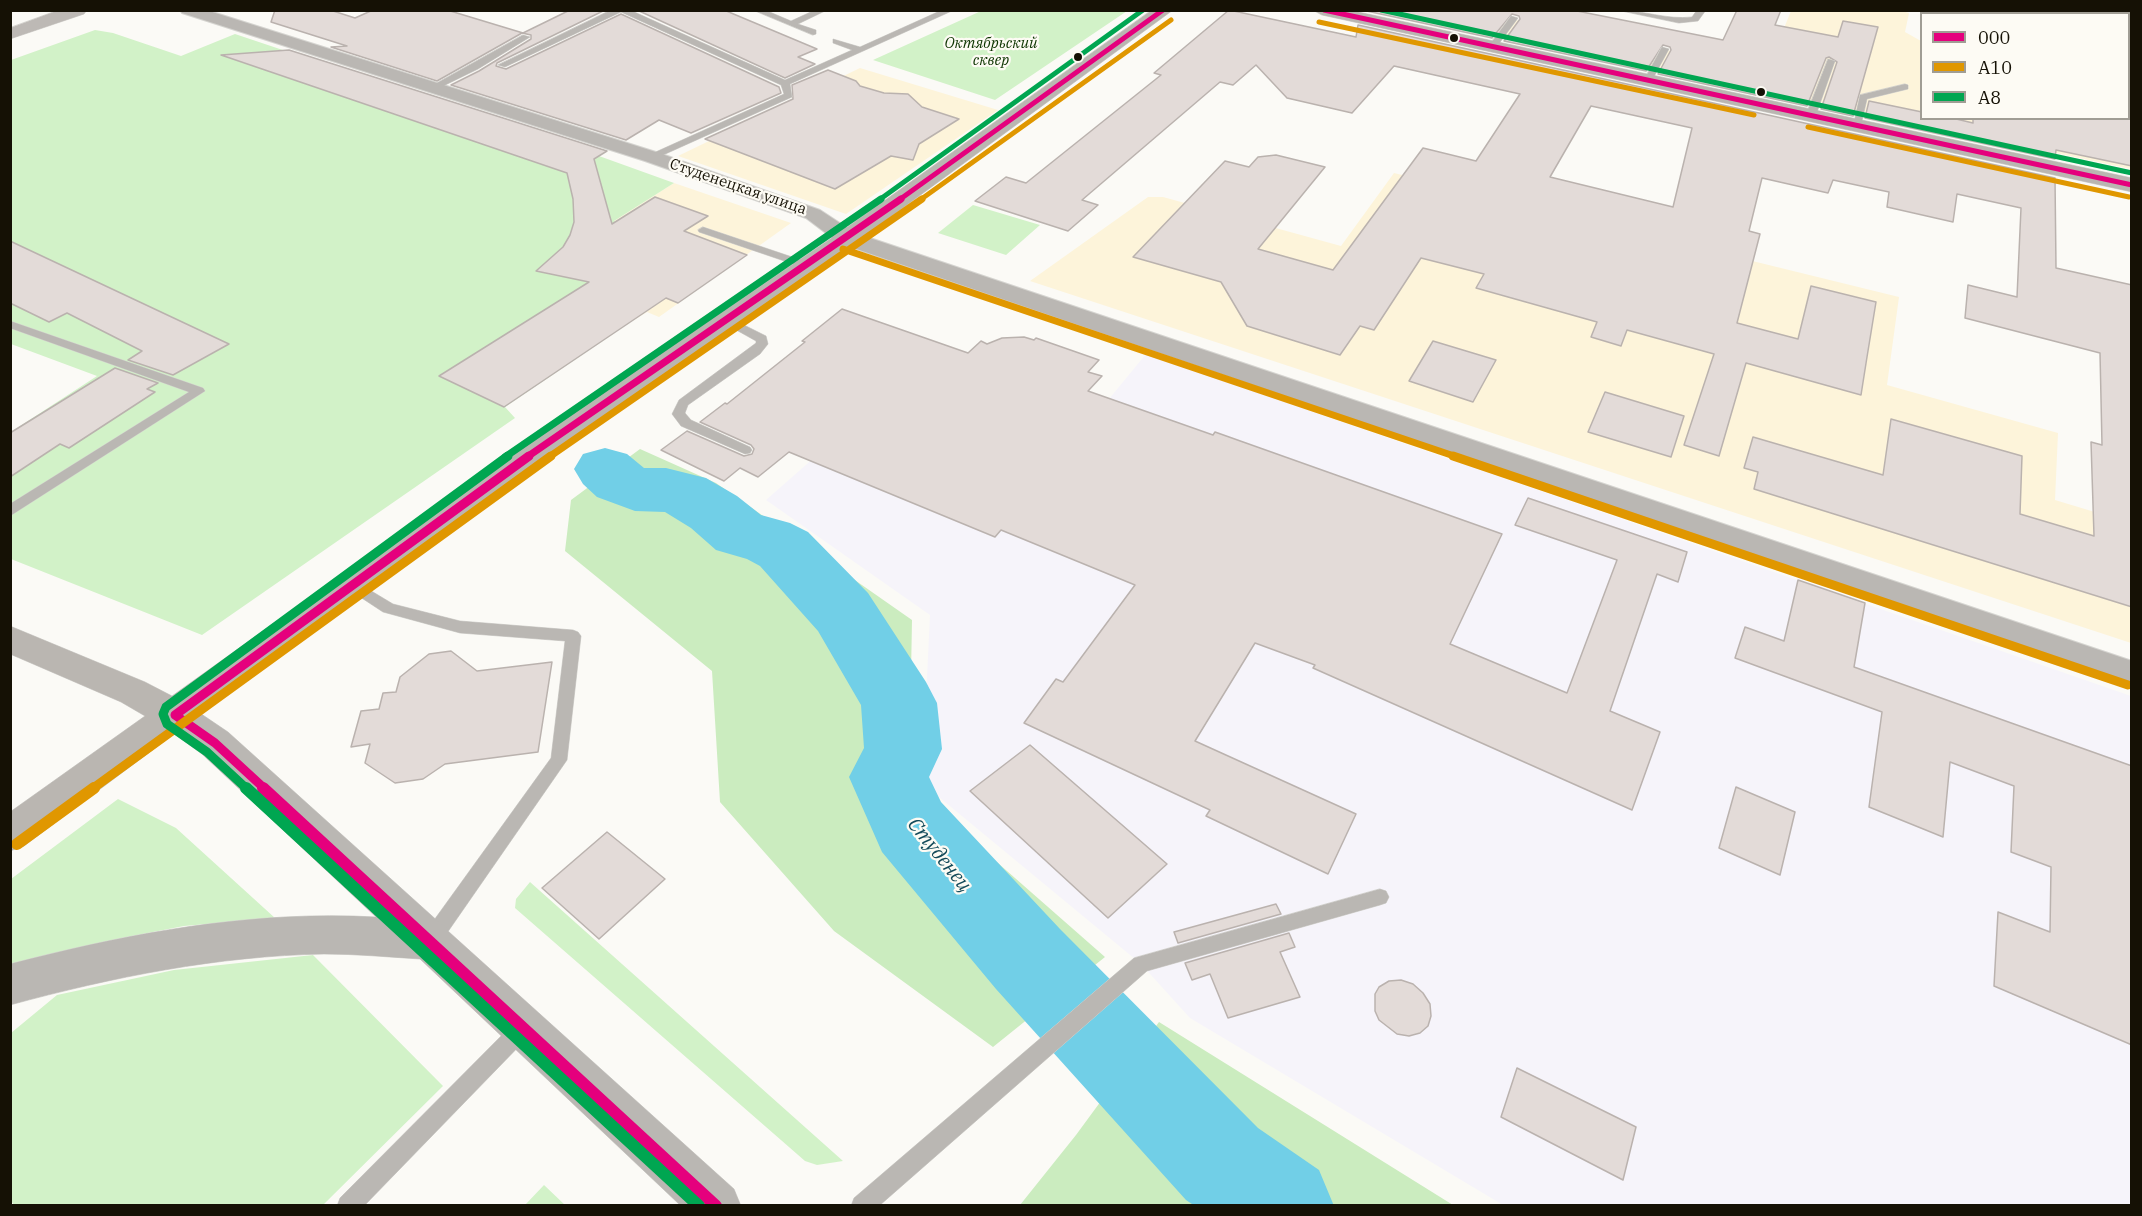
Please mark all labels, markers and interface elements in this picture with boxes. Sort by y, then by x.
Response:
legend [1920,12,2130,120]
text: 000 [1978,26,2010,49]
unlabelled marker [1448,32,1460,44]
park label: Октябрьский сквер [944,35,1038,70]
unlabelled marker [1072,51,1084,63]
text: А10 [1978,56,2012,79]
unlabelled marker [1755,86,1767,98]
text: А8 [1978,86,2001,109]
street label: Студенецкая улица [667,155,809,219]
water label: Студенец [902,813,976,897]

